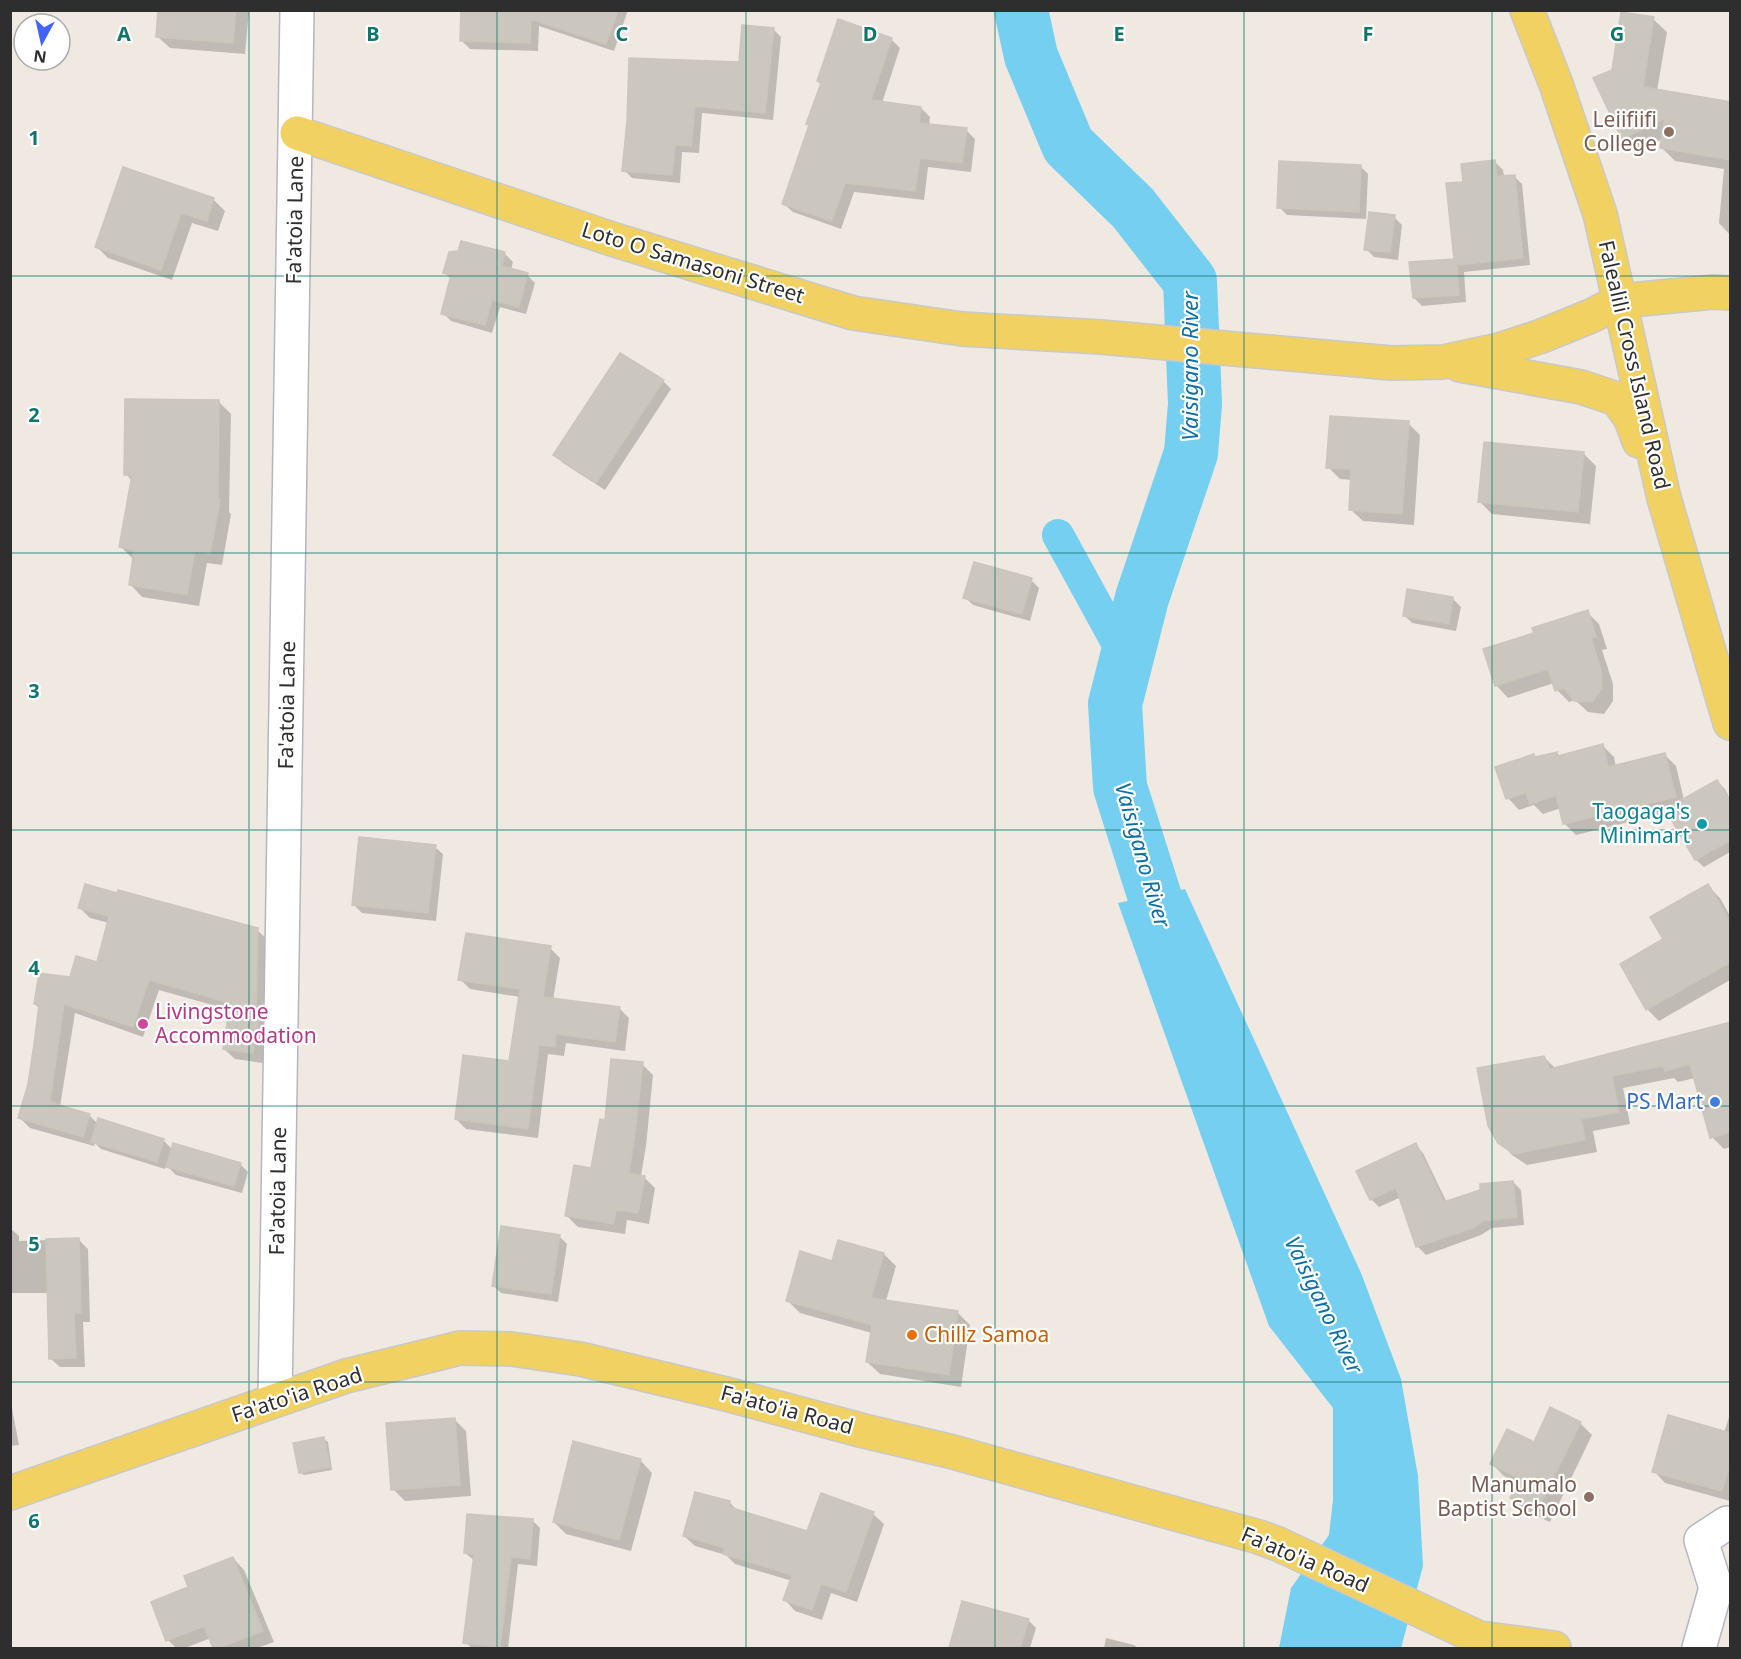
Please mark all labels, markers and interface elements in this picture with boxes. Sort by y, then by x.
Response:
north arrow [12,12,72,72]
text: A [117,20,131,47]
text: B [366,20,380,47]
text: C [616,20,629,47]
text: D [863,20,877,47]
text: E [1113,20,1125,47]
text: F [1363,20,1373,47]
text: G [1610,20,1624,47]
text: N [32,45,48,69]
place label: Leiifiifi College [1584,105,1657,157]
text: 1 [28,124,40,151]
marker: Leiifiifi College [1662,125,1676,139]
street label: Fa'atoia Lane [279,155,309,285]
street label: Loto O Samasoni Street [579,215,808,309]
street label: Falealili Cross Island Road [1593,237,1677,492]
water label: Vaisigano River [1174,290,1204,441]
text: 2 [28,401,40,428]
street label: Fa'atoia Lane [271,640,301,770]
text: 3 [28,677,40,704]
water label: Vaisigano River [1109,779,1179,932]
place label: Taogaga's Minimart [1592,797,1690,849]
marker: Taogaga's Minimart [1695,817,1709,831]
text: 4 [28,954,40,981]
place label: Livingstone Accommodation [155,997,317,1049]
marker: Livingstone Accommodation [136,1017,150,1031]
place label: PS Mart [1626,1087,1703,1115]
marker: PS Mart [1708,1095,1722,1109]
street label: Fa'atoia Lane [262,1126,292,1256]
text: 5 [28,1230,40,1257]
water label: Vaisigano River [1279,1231,1372,1379]
place label: Chillz Samoa [924,1320,1049,1348]
marker: Chillz Samoa [905,1328,919,1342]
street label: Fa'ato'ia Road [228,1360,366,1428]
street label: Fa'ato'ia Road [718,1378,857,1440]
place label: Manumalo Baptist School [1437,1470,1577,1522]
marker: Manumalo Baptist School [1582,1490,1596,1504]
text: 6 [28,1507,40,1534]
street label: Fa'ato'ia Road [1237,1520,1373,1599]

